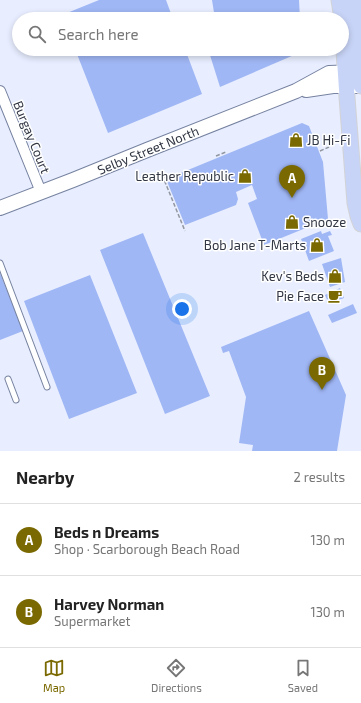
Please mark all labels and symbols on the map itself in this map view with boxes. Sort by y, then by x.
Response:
street label: Burgay Court [10,98,54,176]
street label: Selby Street North [95,122,201,178]
shop icon: JB Hi-Fi [288,132,304,148]
place label: JB Hi-Fi [307,132,350,148]
pin: A [279,165,305,198]
place label: Leather Republic [135,168,234,184]
shop icon: Leather Republic [237,168,253,184]
shop icon: Snooze [284,214,300,230]
place label: Snooze [303,214,346,230]
place label: Bob Jane T-Marts [204,237,306,253]
shop icon: Bob Jane T-Marts [309,237,325,253]
place label: Kev's Beds [261,268,324,284]
shop icon: Kev's Beds [327,268,343,284]
place label: Pie Face [276,288,324,304]
cafe icon: Pie Face [327,288,343,304]
your location [172,299,192,319]
pin: B [309,357,335,390]

